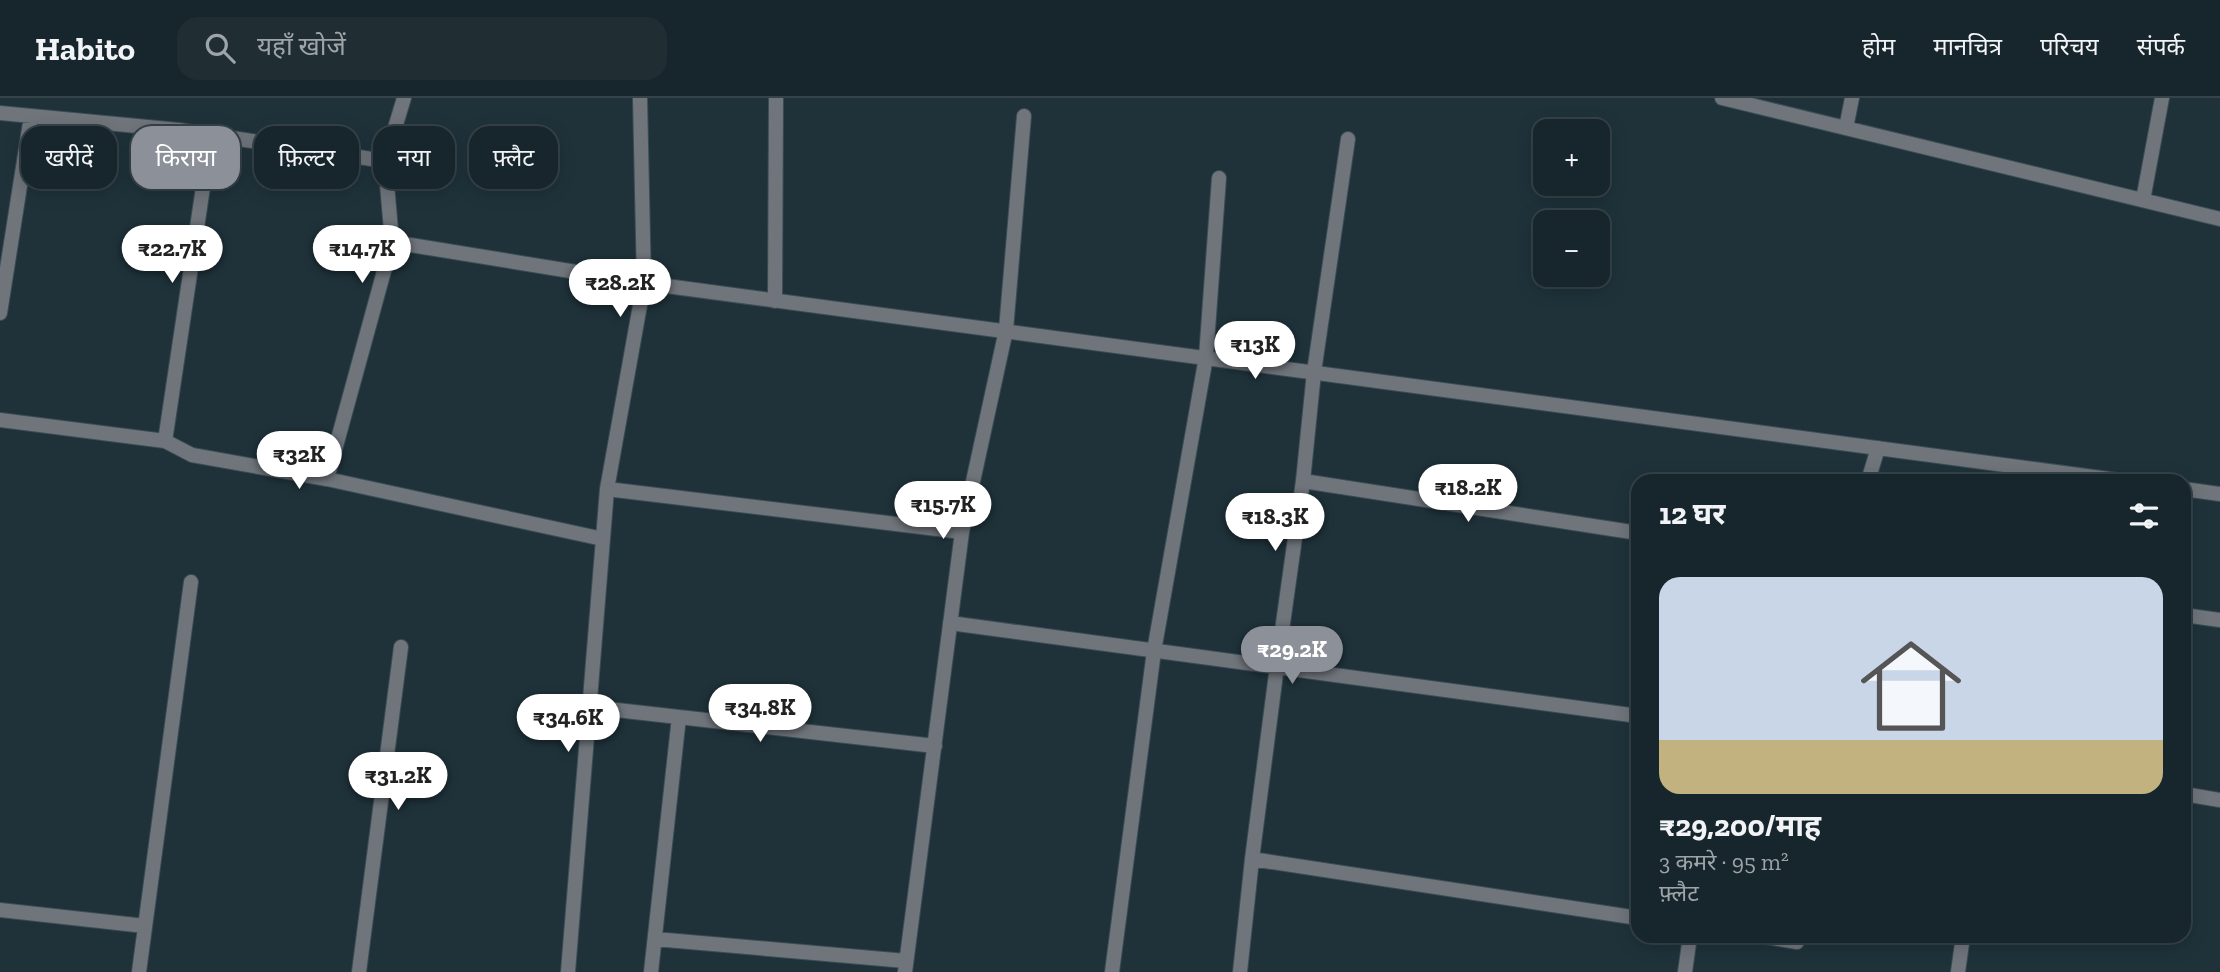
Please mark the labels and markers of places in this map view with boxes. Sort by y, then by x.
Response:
pin: ₹22.7K [115,226,229,285]
pin: ₹14.7K [305,226,419,285]
pin: ₹28.2K [563,260,677,319]
pin: ₹13K [1214,322,1296,381]
pin: ₹32K [258,432,340,491]
pin: ₹18.2K [1411,464,1525,524]
pin: ₹15.7K [886,482,1000,541]
pin: ₹18.3K [1218,494,1332,553]
pin: ₹29.2K [1235,626,1349,686]
pin: ₹34.8K [703,684,817,744]
pin: ₹34.6K [511,694,625,754]
pin: ₹31.2K [341,752,455,812]

